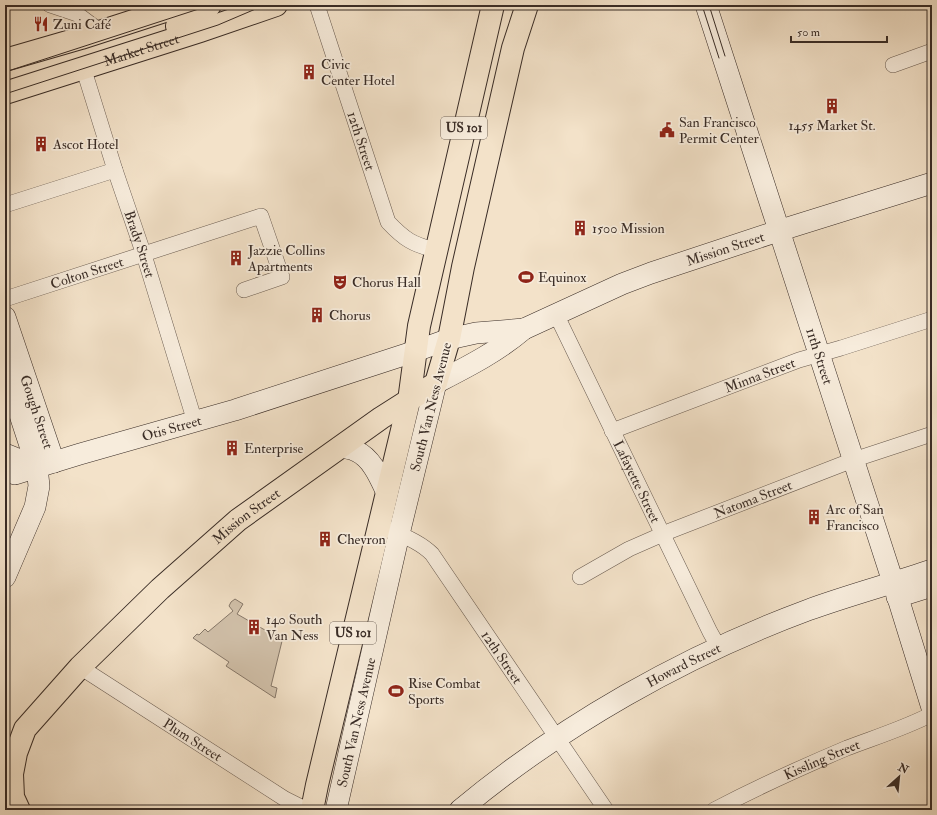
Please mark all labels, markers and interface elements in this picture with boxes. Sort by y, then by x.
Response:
restaurant icon: Zuni Café [32,15,50,33]
place label: Zuni Café [53,16,111,33]
scale bar [791,18,887,44]
text: 50 m [797,25,821,40]
street label: Market Street [102,30,181,70]
place label: Civic Center Hotel [321,56,395,89]
building icon: Civic Center Hotel [300,63,318,81]
building icon: 1455 Market St. [823,97,841,115]
street label: 12th Street [344,109,379,173]
place label: San Francisco Permit Center [679,114,760,147]
road number: US 101 [441,117,487,139]
place label: 1455 Market St. [788,117,876,134]
public building icon: San Francisco Permit Center [658,121,676,139]
building icon: Ascot Hotel [32,135,50,153]
place label: Ascot Hotel [52,136,119,153]
street label: Brady Street [121,208,159,280]
building icon: 1500 Mission [571,219,589,237]
place label: 1500 Mission [592,220,665,237]
street label: Mission Street [684,228,767,269]
place label: Jazzie Collins Apartments [247,242,325,276]
building icon: Jazzie Collins Apartments [227,249,245,267]
street label: Colton Street [48,253,126,292]
sports icon: Equinox [517,268,535,286]
place label: Equinox [538,269,587,286]
theatre icon: Chorus Hall [331,273,349,291]
place label: Chorus Hall [352,274,421,291]
building icon: Chorus [308,306,326,324]
place label: Chorus [329,307,371,324]
street label: 11th Street [803,326,837,387]
street label: South Van Ness Avenue [407,341,455,473]
street label: Minna Street [722,354,798,396]
street label: Gough Street [17,373,57,451]
street label: Otis Street [140,411,204,445]
street label: Lafayette Street [610,437,664,526]
building icon: Enterprise [223,439,241,457]
place label: Enterprise [244,440,304,458]
street label: Natoma Street [711,476,795,522]
street label: Mission Street [209,484,284,547]
place label: Arc of San Francisco [825,501,884,534]
building icon: Arc of San Francisco [805,508,823,526]
building icon: Chevron [316,530,334,548]
place label: Chevron [337,531,386,548]
place label: 140 South Van Ness [266,611,323,644]
building icon: 140 South Van Ness [245,618,263,636]
road number: US 101 [330,622,376,644]
street label: 12th Street [478,627,526,687]
street label: Howard Street [643,639,724,691]
street label: South Van Ness Avenue [333,656,379,789]
place label: Rise Combat Sports [408,675,481,709]
sports icon: Rise Combat Sports [387,682,405,700]
street label: Plum Street [160,714,226,765]
street label: Kissling Street [781,735,862,783]
north arrow [879,757,919,797]
text: N [895,760,912,777]

